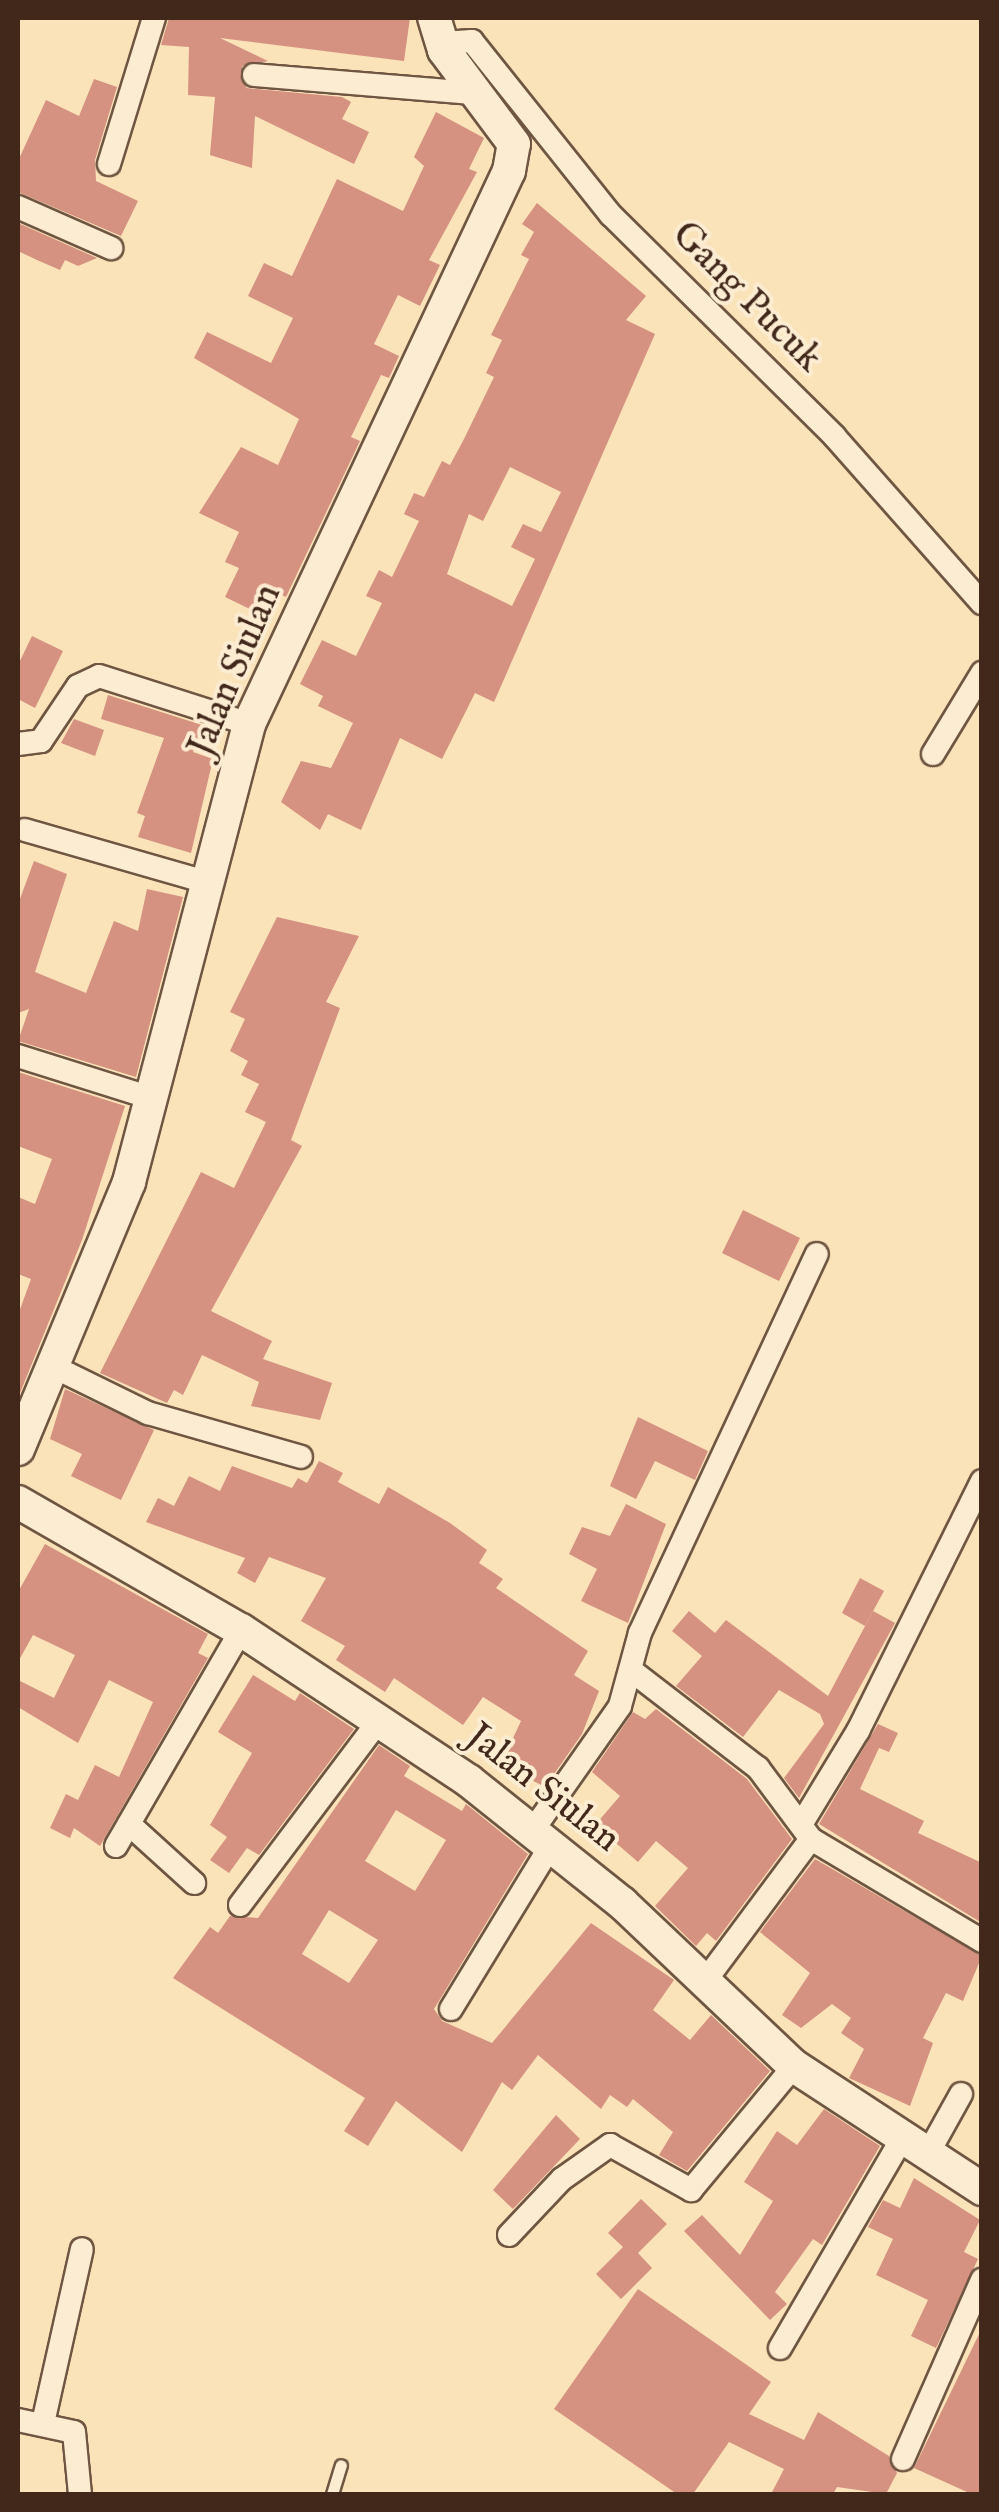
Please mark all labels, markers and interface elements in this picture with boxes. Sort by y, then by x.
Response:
street label: Gang Pucuk [661,213,831,383]
street label: Jalan Siulan [179,578,293,764]
street label: Jalan Siulan [456,1715,628,1863]

